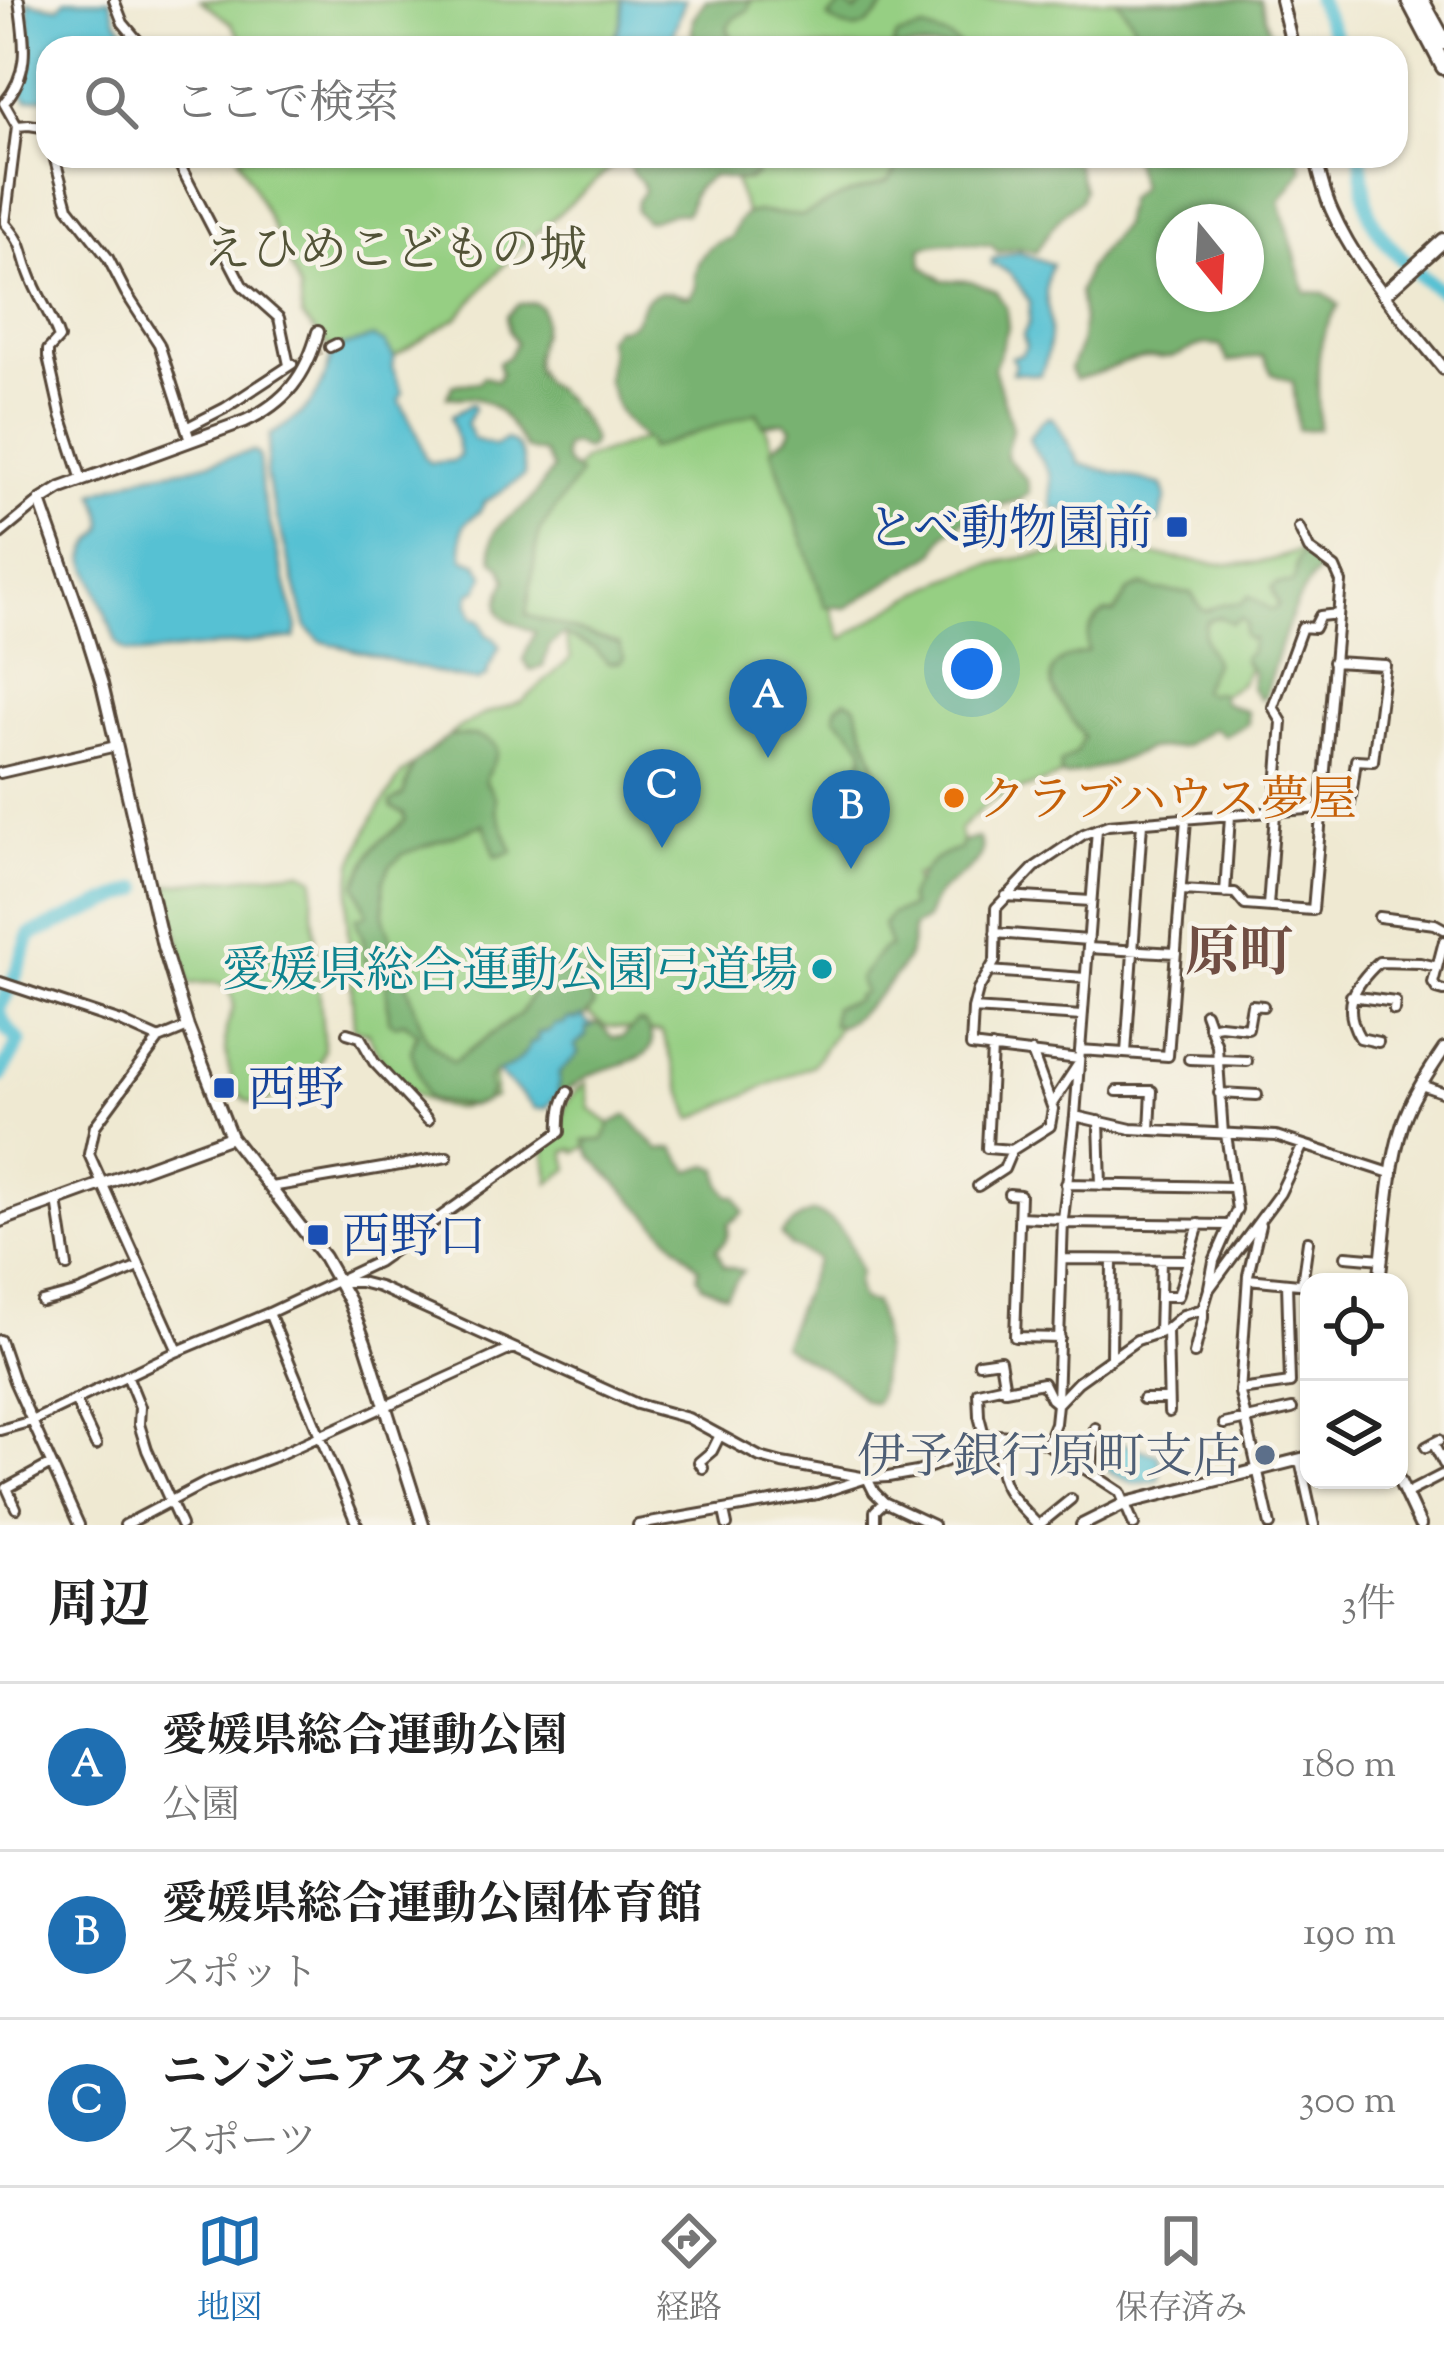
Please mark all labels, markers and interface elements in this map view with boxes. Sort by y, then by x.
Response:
search box [36,36,1408,168]
icon: search [78,69,144,135]
text: ここで検索 [174,74,399,139]
north arrow [1156,204,1264,312]
park label: えひめこどもの城 [203,219,587,288]
place label: とべ動物園前 [867,498,1153,567]
marker: とべ動物園前 [1164,514,1190,540]
your location [942,639,1002,699]
pin: A [729,659,807,758]
pin: C [623,749,701,848]
place label: クラブハウス夢屋 [978,769,1357,838]
pin: B [812,770,890,869]
marker: クラブハウス夢屋 [941,785,967,811]
district label: 原町 [1185,918,1293,996]
place label: 愛媛県総合運動公園弓道場 [222,940,798,1009]
marker: 愛媛県総合運動公園弓道場 [809,956,835,982]
place label: 西野 [248,1059,344,1128]
marker: 西野 [211,1075,237,1101]
place label: 西野口 [342,1206,486,1275]
marker: 西野口 [305,1222,331,1248]
map controls [1300,1273,1408,1489]
button: locate [1300,1273,1408,1381]
button: layers [1300,1381,1408,1489]
place label: 伊予銀行原町支店 [857,1426,1241,1495]
marker: 伊予銀行原町支店 [1252,1442,1278,1468]
text: 周辺 [48,1572,150,1645]
text: 3件 [1341,1579,1396,1635]
text: 愛媛県総合運動公園 [162,1707,567,1772]
text: A [71,1739,103,1795]
text: 180 m [1302,1739,1396,1795]
text: 公園 [162,1780,240,1836]
text: 愛媛県総合運動公園体育館 [162,1875,702,1940]
text: B [75,1907,99,1963]
text: 190 m [1303,1907,1396,1963]
text: スポット [162,1948,318,2004]
text: ニンジニアスタジアム [162,2043,606,2108]
text: C [71,2075,103,2131]
text: 300 m [1299,2075,1396,2131]
text: スポーツ [162,2116,316,2172]
tab: 地図 [197,2208,263,2334]
tab: 経路 [656,2208,722,2334]
tab: 保存済み [1115,2208,1247,2334]

